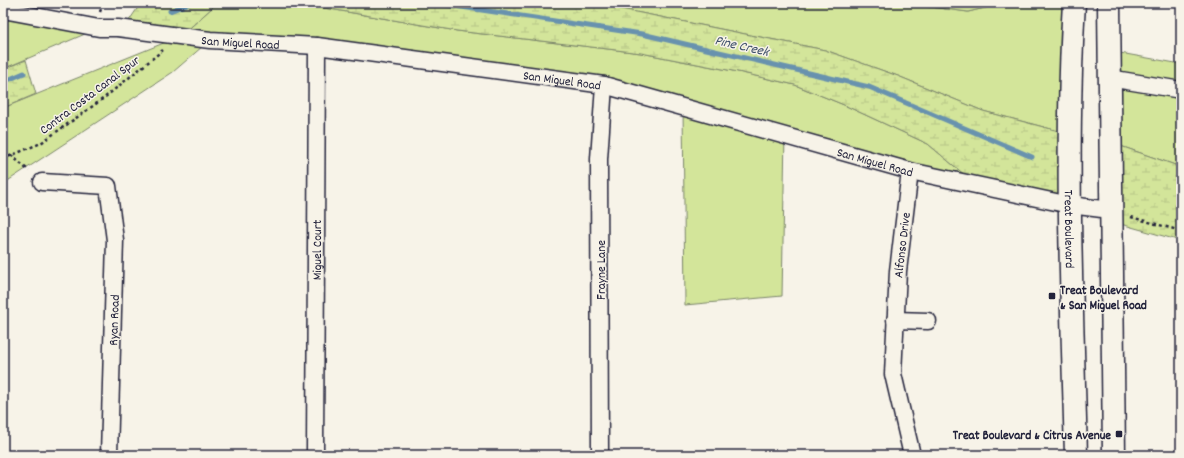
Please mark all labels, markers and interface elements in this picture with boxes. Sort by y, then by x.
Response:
water label: Pine Creek [713,31,772,63]
street label: San Miguel Road [200,32,280,56]
street label: Contra Costa Canal Spur [36,52,145,140]
street label: San Miguel Road [522,67,602,96]
street label: San Miguel Road [834,144,914,183]
street label: Treat Boulevard [1058,190,1078,268]
street label: Alfonso Drive [890,211,917,279]
street label: Miguel Court [309,219,328,280]
street label: Frayne Lane [593,240,612,300]
place label: Treat Boulevard & San Miguel Road [1060,282,1147,316]
marker: Treat Boulevard & San Miguel Road [1047,291,1057,301]
street label: Ryan Road [105,294,126,346]
place label: Treat Boulevard & Citrus Avenue [953,427,1111,446]
marker: Treat Boulevard & Citrus Avenue [1114,429,1124,439]

